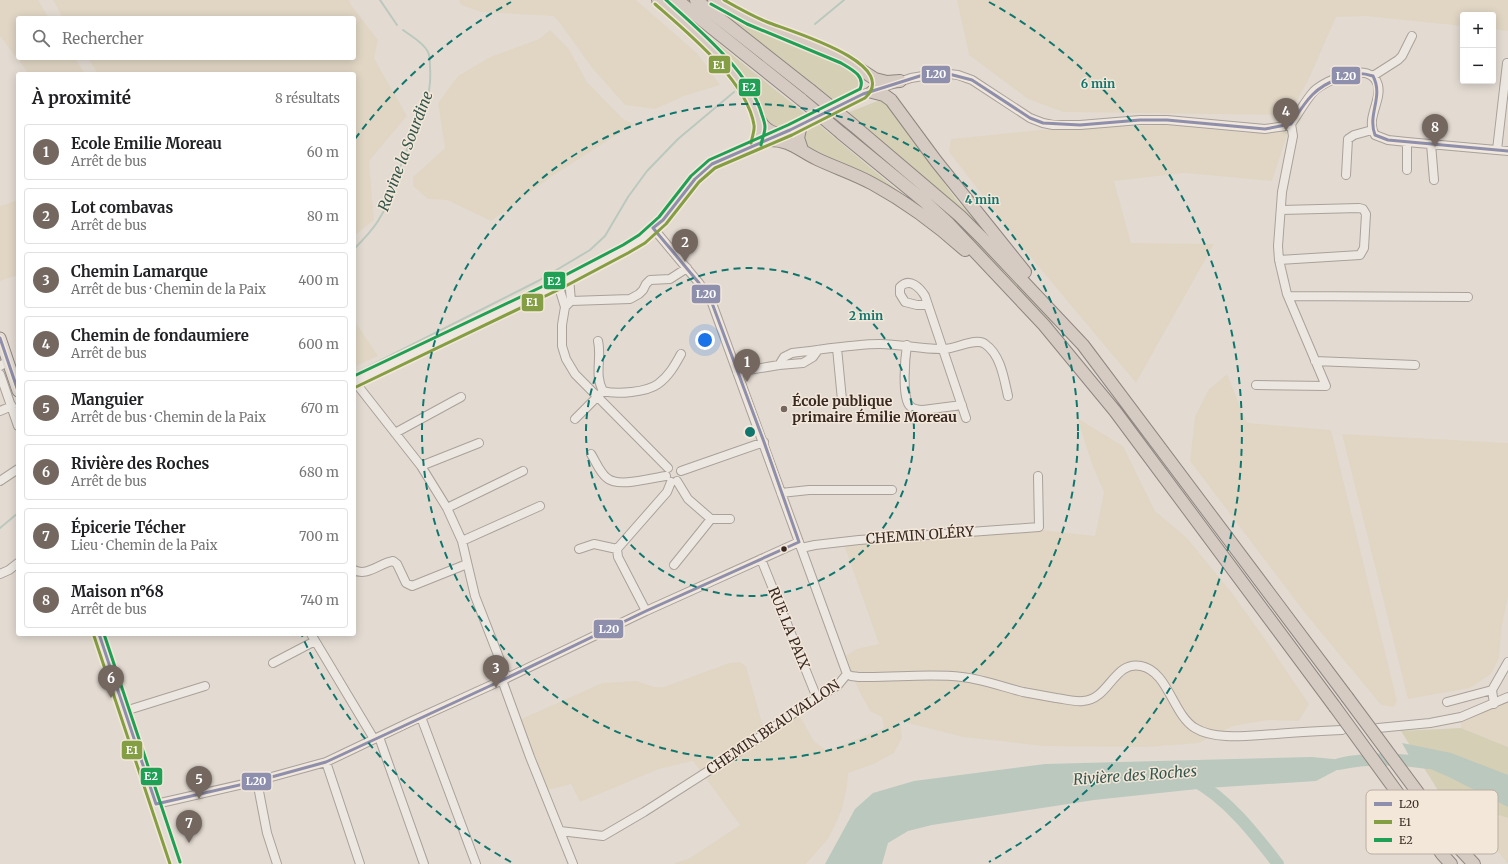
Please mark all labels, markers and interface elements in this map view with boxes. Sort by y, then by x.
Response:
map controls [1460,12,1496,84]
button: + [1460,12,1496,48]
search box [16,16,356,60]
icon: search [30,27,52,49]
text: Rechercher [62,29,144,48]
button: − [1460,48,1496,84]
line badge: E1 [708,55,731,74]
text: E1 [713,58,725,72]
line badge: L20 [921,65,951,84]
line badge: L20 [1331,66,1361,85]
text: L20 [926,67,946,81]
text: L20 [1336,69,1356,83]
text: 6 min [1081,76,1115,91]
line badge: E2 [738,78,761,97]
text: E2 [742,80,756,94]
text: À proximité [32,87,131,109]
water label: Ravine la Sourdine [373,88,437,214]
text: 8 résultats [275,90,340,107]
pin: 4 [1273,98,1299,131]
pin: 8 [1422,114,1448,147]
text: Ecole Emilie Moreau [71,134,222,153]
text: 1 [43,144,49,161]
text: 60 m [307,144,339,161]
text: Arrêt de bus [71,153,147,170]
text: 4 min [965,192,999,207]
text: Lot combavas [71,198,173,217]
text: 2 [42,208,50,225]
text: 80 m [307,208,339,225]
text: Arrêt de bus [71,217,147,234]
pin: 2 [672,229,698,262]
text: Chemin Lamarque [71,262,208,281]
line badge: E2 [543,271,566,290]
text: 3 [42,272,50,289]
text: 400 m [298,272,339,289]
text: E2 [547,274,561,288]
text: Arrêt de bus · Chemin de la Paix [71,281,266,298]
line badge: L20 [691,284,721,304]
text: L20 [696,287,716,301]
line badge: E1 [521,293,544,312]
text: E1 [526,295,538,309]
text: 2 min [849,308,883,323]
text: Chemin de fondaumiere [71,326,249,345]
your location [695,330,715,350]
text: 4 [42,336,50,353]
text: 600 m [298,336,339,353]
text: Arrêt de bus [71,345,147,362]
pin: 1 [734,349,760,382]
text: Manguier [71,390,144,409]
place label: École publique primaire Émilie Moreau [792,392,957,426]
text: 5 [42,400,50,417]
text: 670 m [301,400,339,417]
marker: École publique primaire Émilie Moreau [779,404,789,414]
text: Arrêt de bus · Chemin de la Paix [71,409,266,426]
centre of rings [743,425,757,439]
text: Rivière des Roches [71,454,209,473]
text: 6 [42,464,50,481]
text: 680 m [299,464,339,481]
text: Arrêt de bus [71,473,147,490]
text: Épicerie Técher [71,518,186,537]
street label: CHEMIN OLÉRY [865,522,976,548]
text: 7 [42,528,50,545]
text: 700 m [299,528,339,545]
text: Lieu · Chemin de la Paix [71,537,217,554]
unlabelled marker [779,544,789,554]
text: Maison n°68 [71,582,164,601]
street label: RUE LA PAIX [764,584,814,672]
text: 8 [42,592,50,609]
text: 740 m [300,592,339,609]
text: Arrêt de bus [71,601,147,618]
line badge: L20 [593,619,624,639]
text: L20 [599,622,619,636]
pin: 3 [483,655,509,688]
pin: 6 [98,665,124,698]
street label: CHEMIN BEAUVALLON [703,675,843,778]
line badge: E1 [121,740,143,760]
text: E1 [126,743,138,757]
water label: Rivière des Roches [1072,761,1198,789]
pin: 5 [186,766,212,799]
line badge: E2 [140,767,163,786]
text: E2 [144,769,158,783]
line badge: L20 [241,772,272,791]
text: L20 [246,774,266,788]
legend [1366,790,1498,854]
text: L20 [1399,797,1419,811]
pin: 7 [176,810,202,843]
text: E1 [1399,815,1411,829]
text: E2 [1399,833,1413,847]

